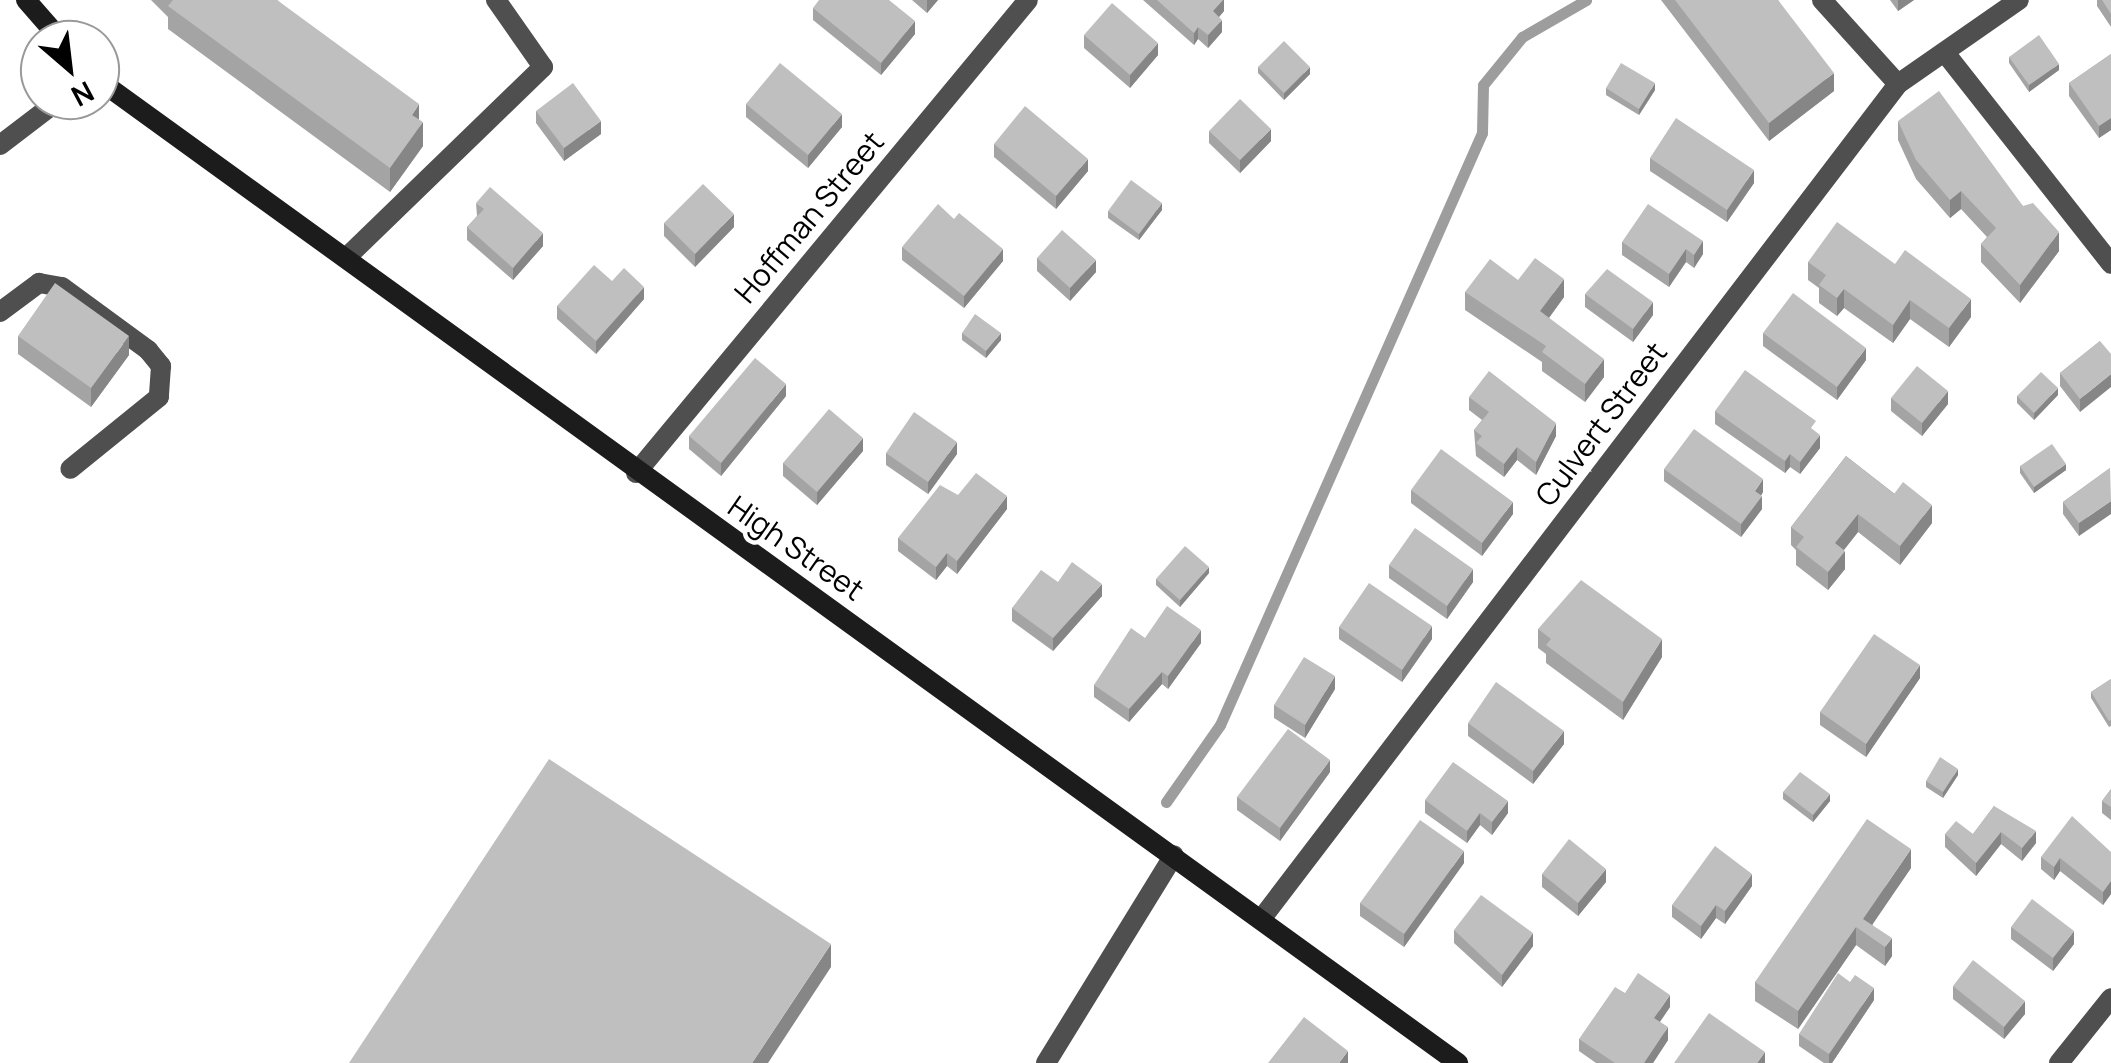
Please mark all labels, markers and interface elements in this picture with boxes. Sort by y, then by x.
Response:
north arrow [20,20,120,120]
text: N [65,73,101,116]
street label: Hoffman Street [727,124,891,310]
street label: Culvert Street [1528,335,1674,513]
street label: High Street [721,488,871,608]

